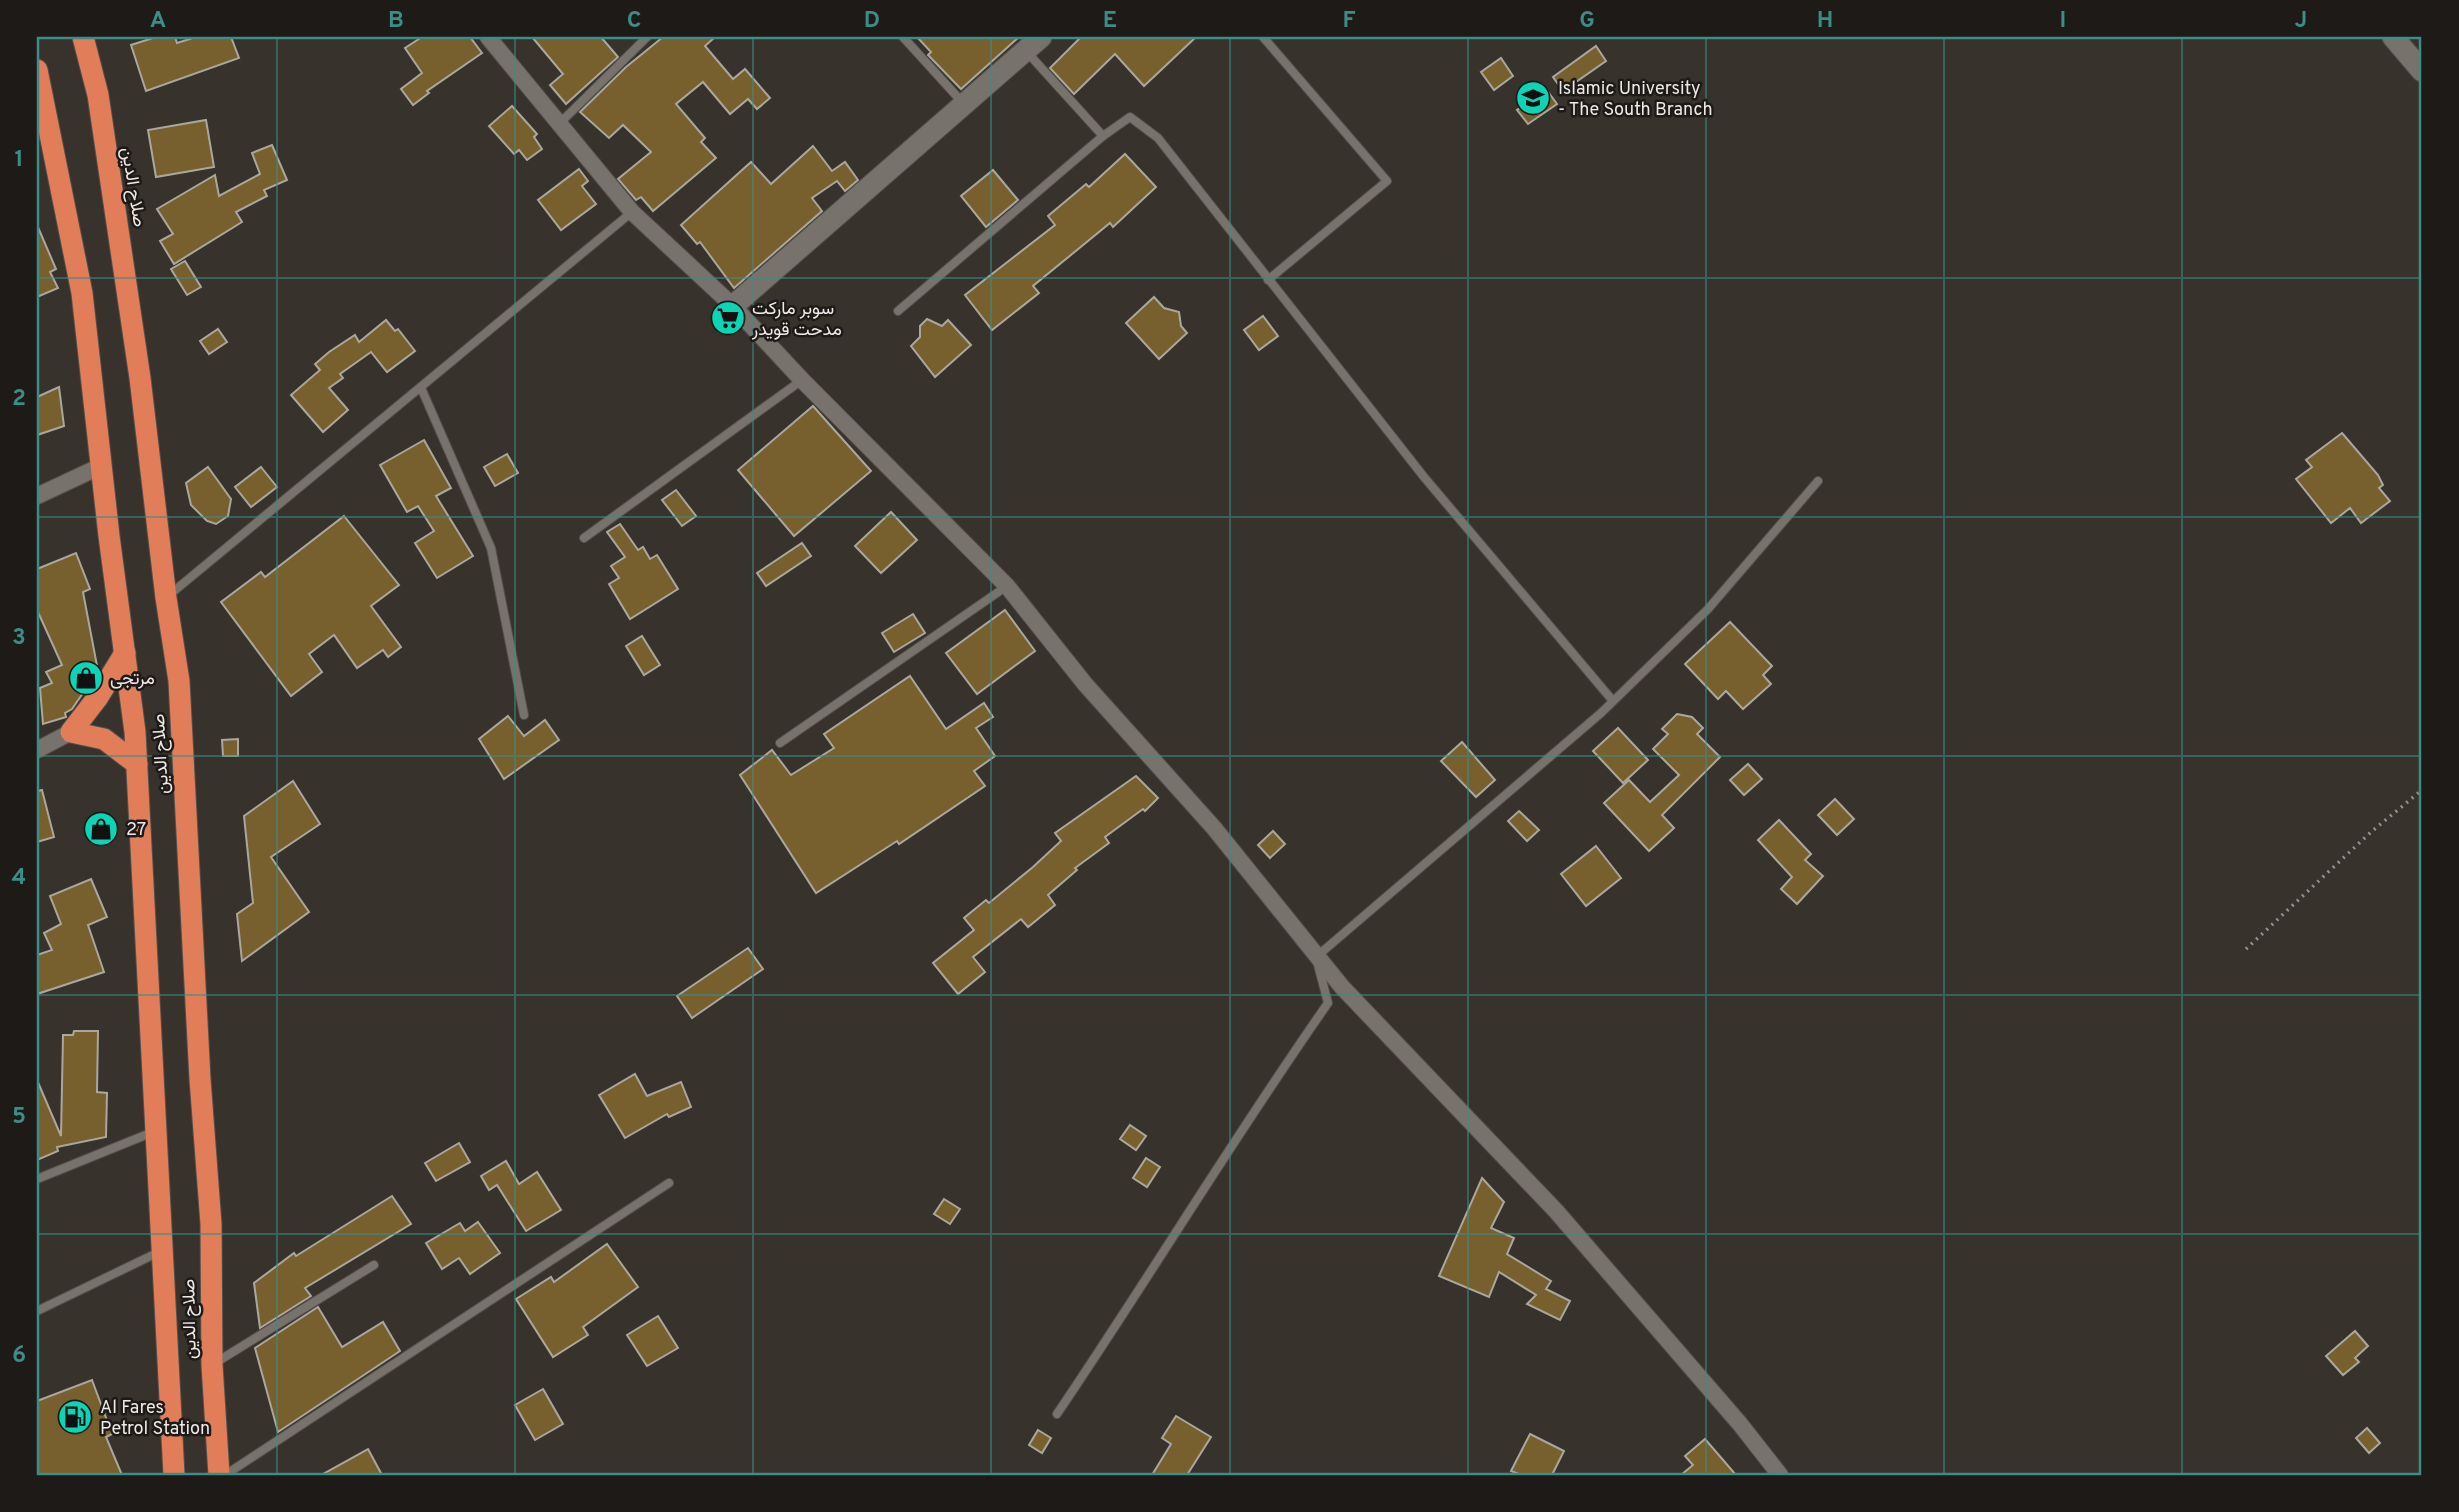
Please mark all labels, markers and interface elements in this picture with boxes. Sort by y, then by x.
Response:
text: A [150,7,166,36]
text: B [388,7,404,36]
text: C [627,7,641,36]
text: D [864,7,880,36]
text: E [1103,7,1117,36]
text: F [1342,7,1356,36]
text: G [1579,7,1595,36]
text: H [1817,7,1833,36]
text: I [2060,7,2066,36]
text: J [2295,7,2307,36]
place label: Islamic University - The South Branch [1558,78,1713,122]
school or university icon: Islamic University - The South Branch [1514,79,1552,117]
text: 1 [14,146,24,175]
street label: صلاح الدين [115,146,150,229]
place label: سوبر ماركت مدحت قويدر [751,298,842,342]
supermarket icon: سوبر ماركت مدحت قويدر [709,299,747,337]
text: 2 [12,385,26,414]
text: 3 [12,624,26,653]
shop icon: مرتجى [67,659,105,697]
place label: مرتجى [110,668,155,691]
street label: صلاح الدين [148,713,175,795]
shop icon: 27 [82,810,120,848]
place label: 27 [126,819,146,842]
text: 4 [12,864,26,893]
text: 5 [12,1103,26,1132]
street label: صلاح الدين [178,1279,203,1359]
text: 6 [12,1342,26,1371]
place label: Al Fares Petrol Station [100,1397,210,1441]
fuel station icon: Al Fares Petrol Station [56,1398,94,1436]

